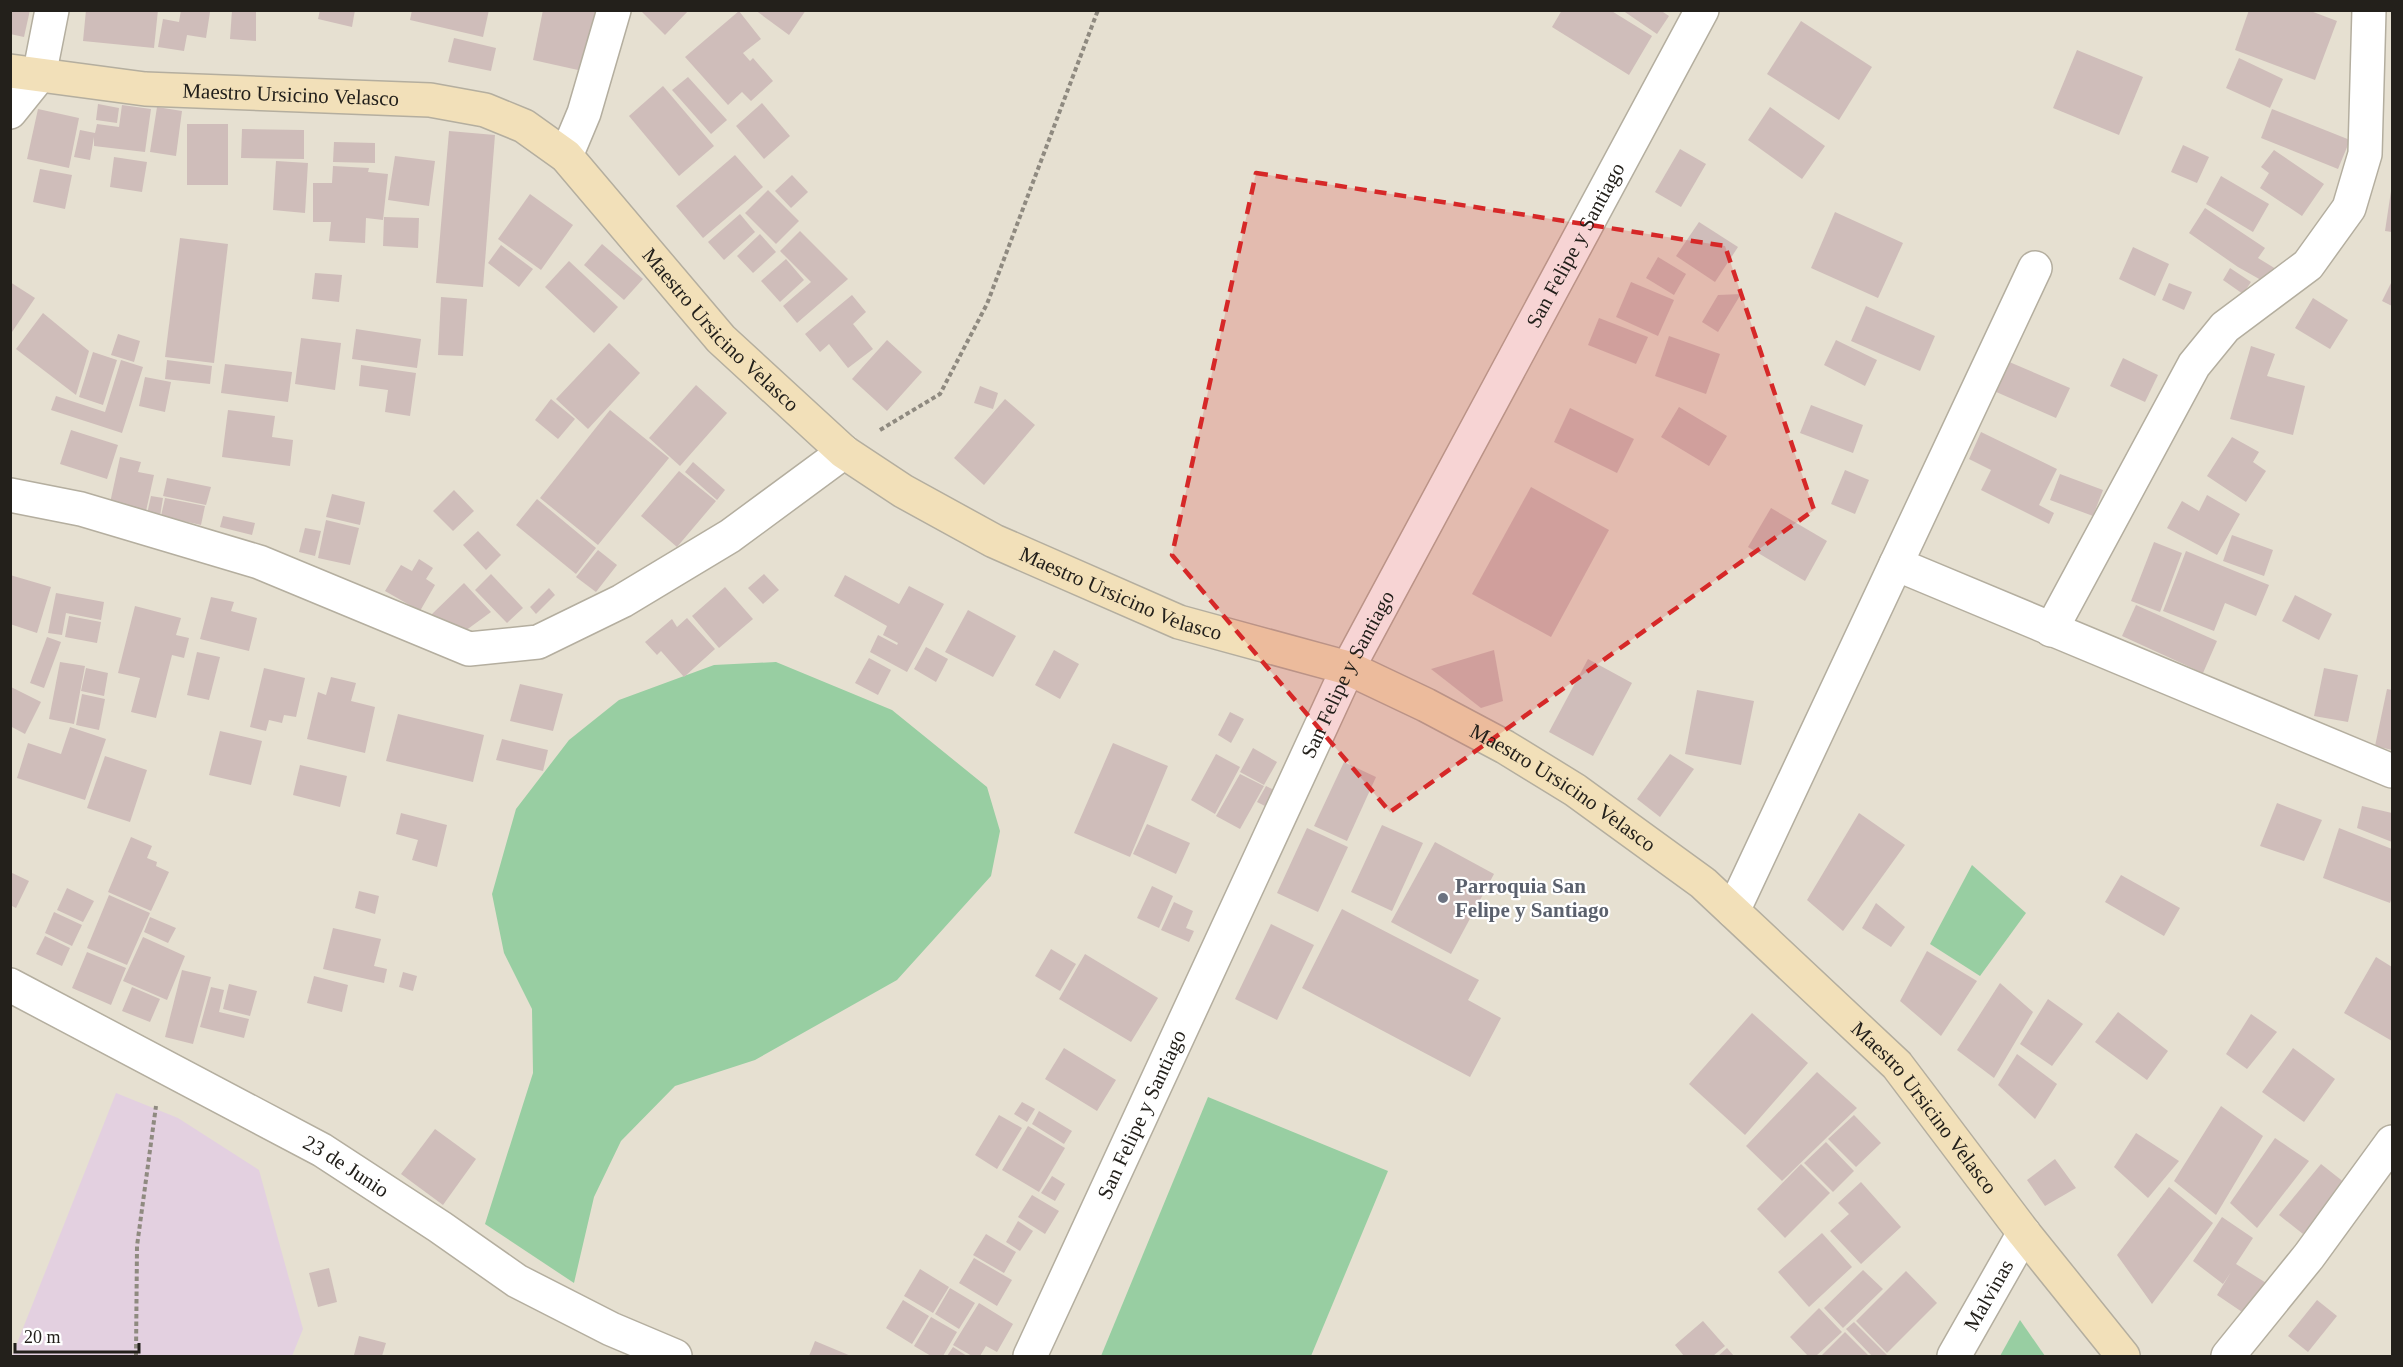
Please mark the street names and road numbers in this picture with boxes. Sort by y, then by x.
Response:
street label: Maestro Ursicino Velasco [182,78,399,111]
street label: San Felipe y Santiago [1521,159,1630,332]
street label: Maestro Ursicino Velasco [637,243,804,416]
street label: Maestro Ursicino Velasco [1016,542,1225,645]
street label: San Felipe y Santiago [1296,587,1399,762]
street label: Maestro Ursicino Velasco [1466,719,1660,857]
street label: Maestro Ursicino Velasco [1846,1016,2002,1199]
street label: San Felipe y Santiago [1092,1026,1191,1203]
street label: 23 de Junio [299,1130,393,1202]
street label: Malvinas [1959,1255,2018,1335]

